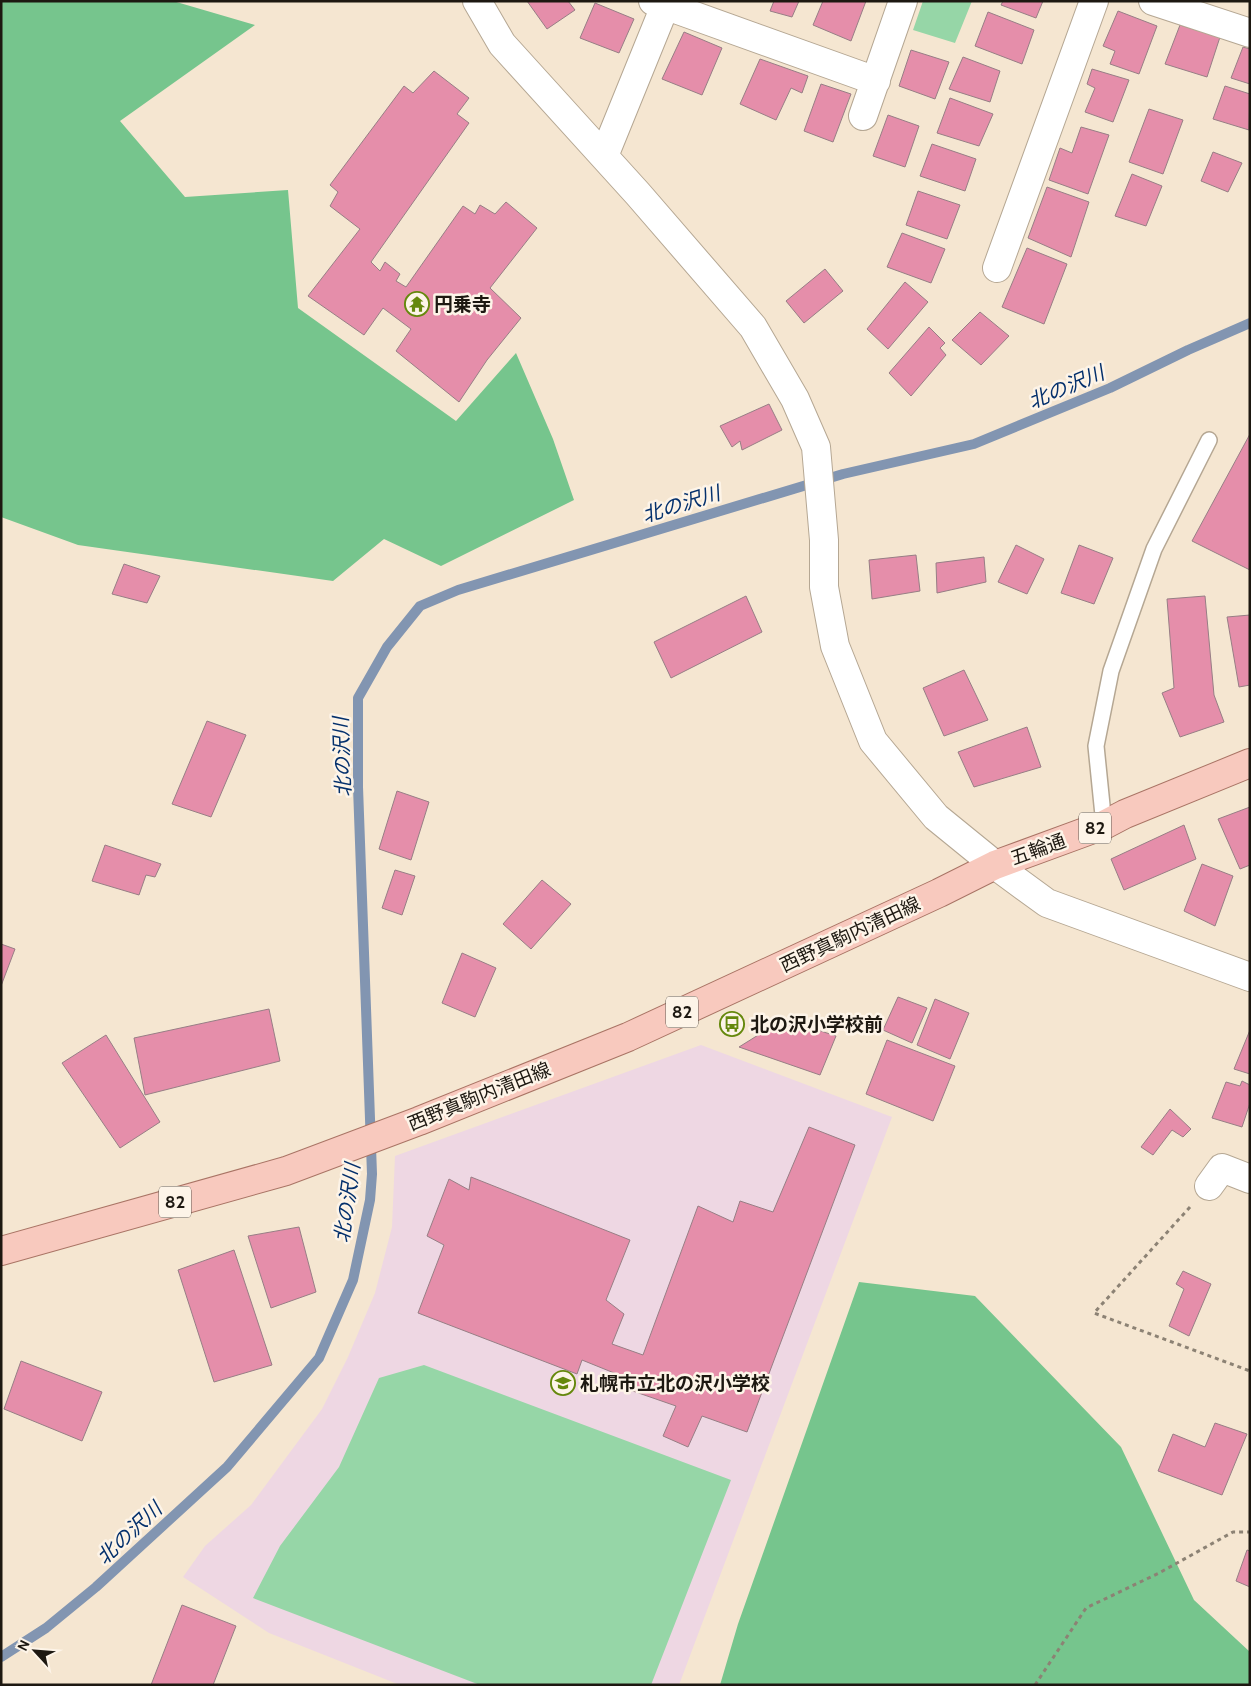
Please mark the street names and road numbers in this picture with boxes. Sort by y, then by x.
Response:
road number: 82 [1079,812,1111,844]
street label: 五輪通 [1007,829,1069,870]
street label: 西野真駒内清田線 [776,892,924,977]
road number: 82 [666,996,698,1028]
street label: 西野真駒内清田線 [404,1057,554,1136]
road number: 82 [159,1186,191,1218]

